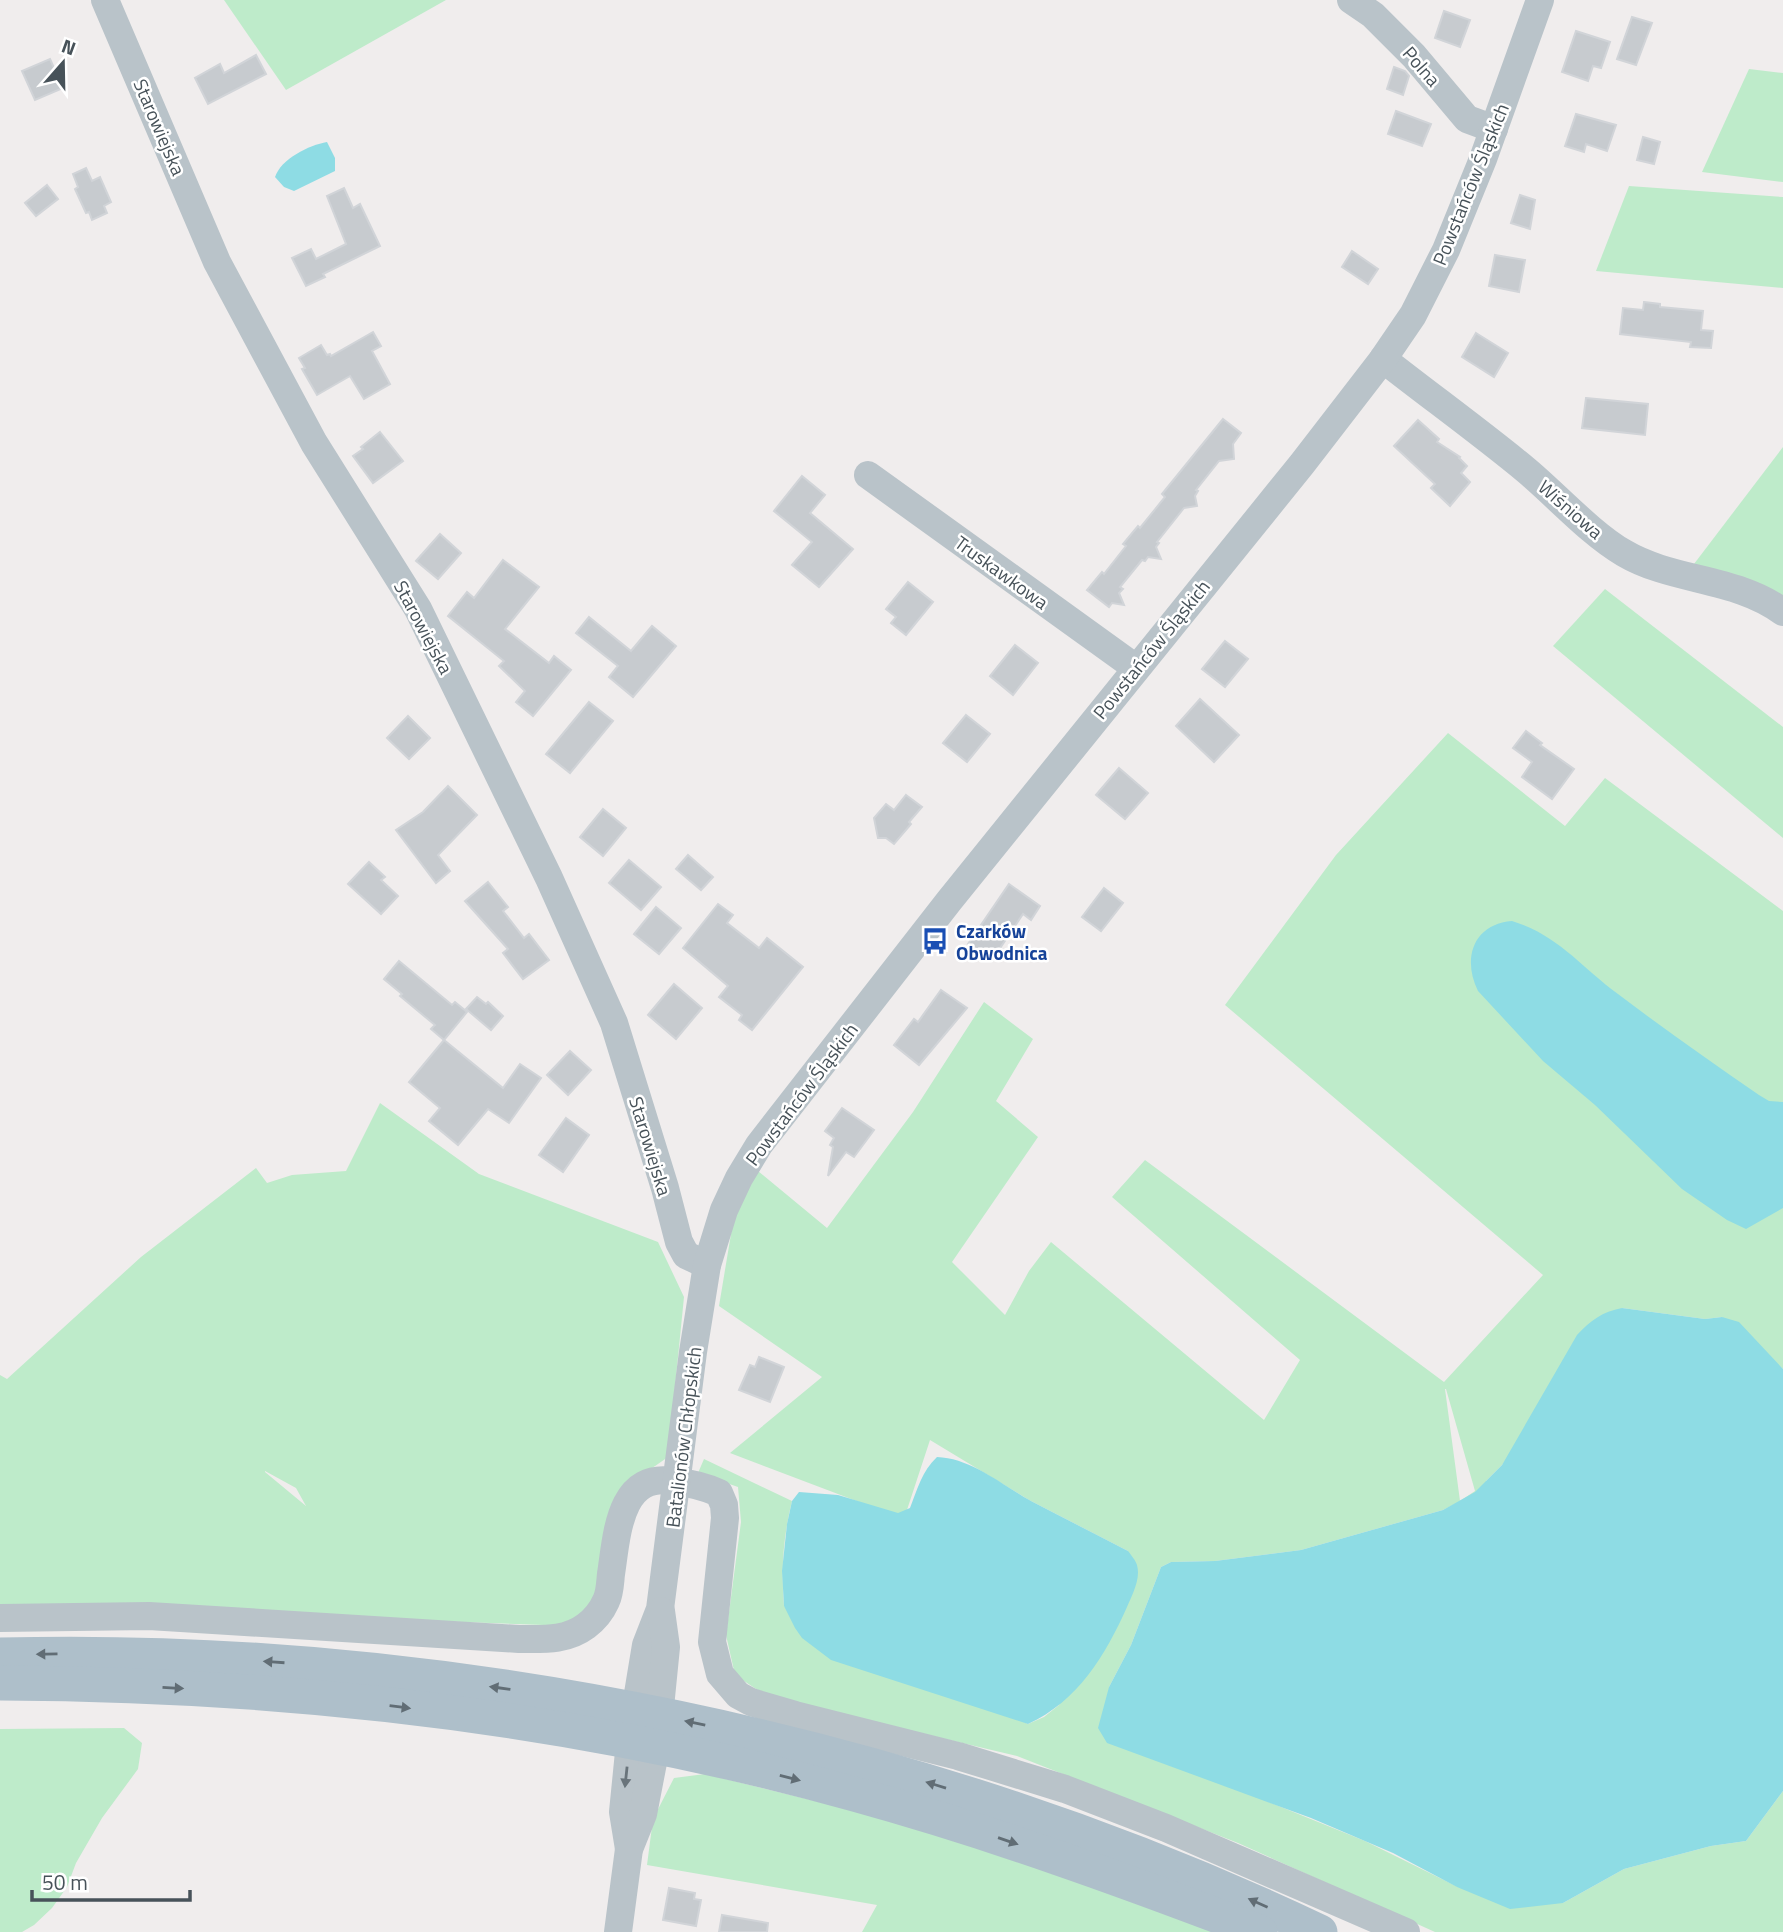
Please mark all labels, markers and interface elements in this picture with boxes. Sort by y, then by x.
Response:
north arrow [28,28,98,98]
text: N [58,31,80,62]
street label: Polna [1396,39,1448,93]
street label: Starowiejska [127,74,194,180]
street label: Powstańców Śląskich [1424,99,1516,269]
street label: Wiśniowa [1532,472,1610,546]
street label: Truskawkowa [949,528,1055,616]
street label: Powstańców Śląskich [1086,573,1216,725]
street label: Starowiejska [387,575,461,679]
place label: Czarków Obwodnica [956,916,1048,967]
bus stop icon: Czarków Obwodnica [920,926,950,956]
street label: Powstańców Śląskich [738,1016,864,1172]
street label: Starowiejska [622,1093,680,1200]
street label: Batalionów Chłopskich [658,1345,708,1529]
one-way arrow [35,1648,57,1659]
one-way arrow [263,1656,285,1667]
one-way arrow [489,1682,511,1693]
one-way arrow [162,1683,184,1694]
one-way arrow [389,1702,411,1713]
one-way arrow [684,1718,706,1729]
one-way arrow [621,1766,632,1788]
one-way arrow [779,1773,801,1784]
one-way arrow [926,1780,947,1790]
one-way arrow [998,1836,1019,1847]
scale bar [32,1858,189,1902]
text: 50 m [42,1866,88,1898]
one-way arrow [1248,1897,1269,1908]

